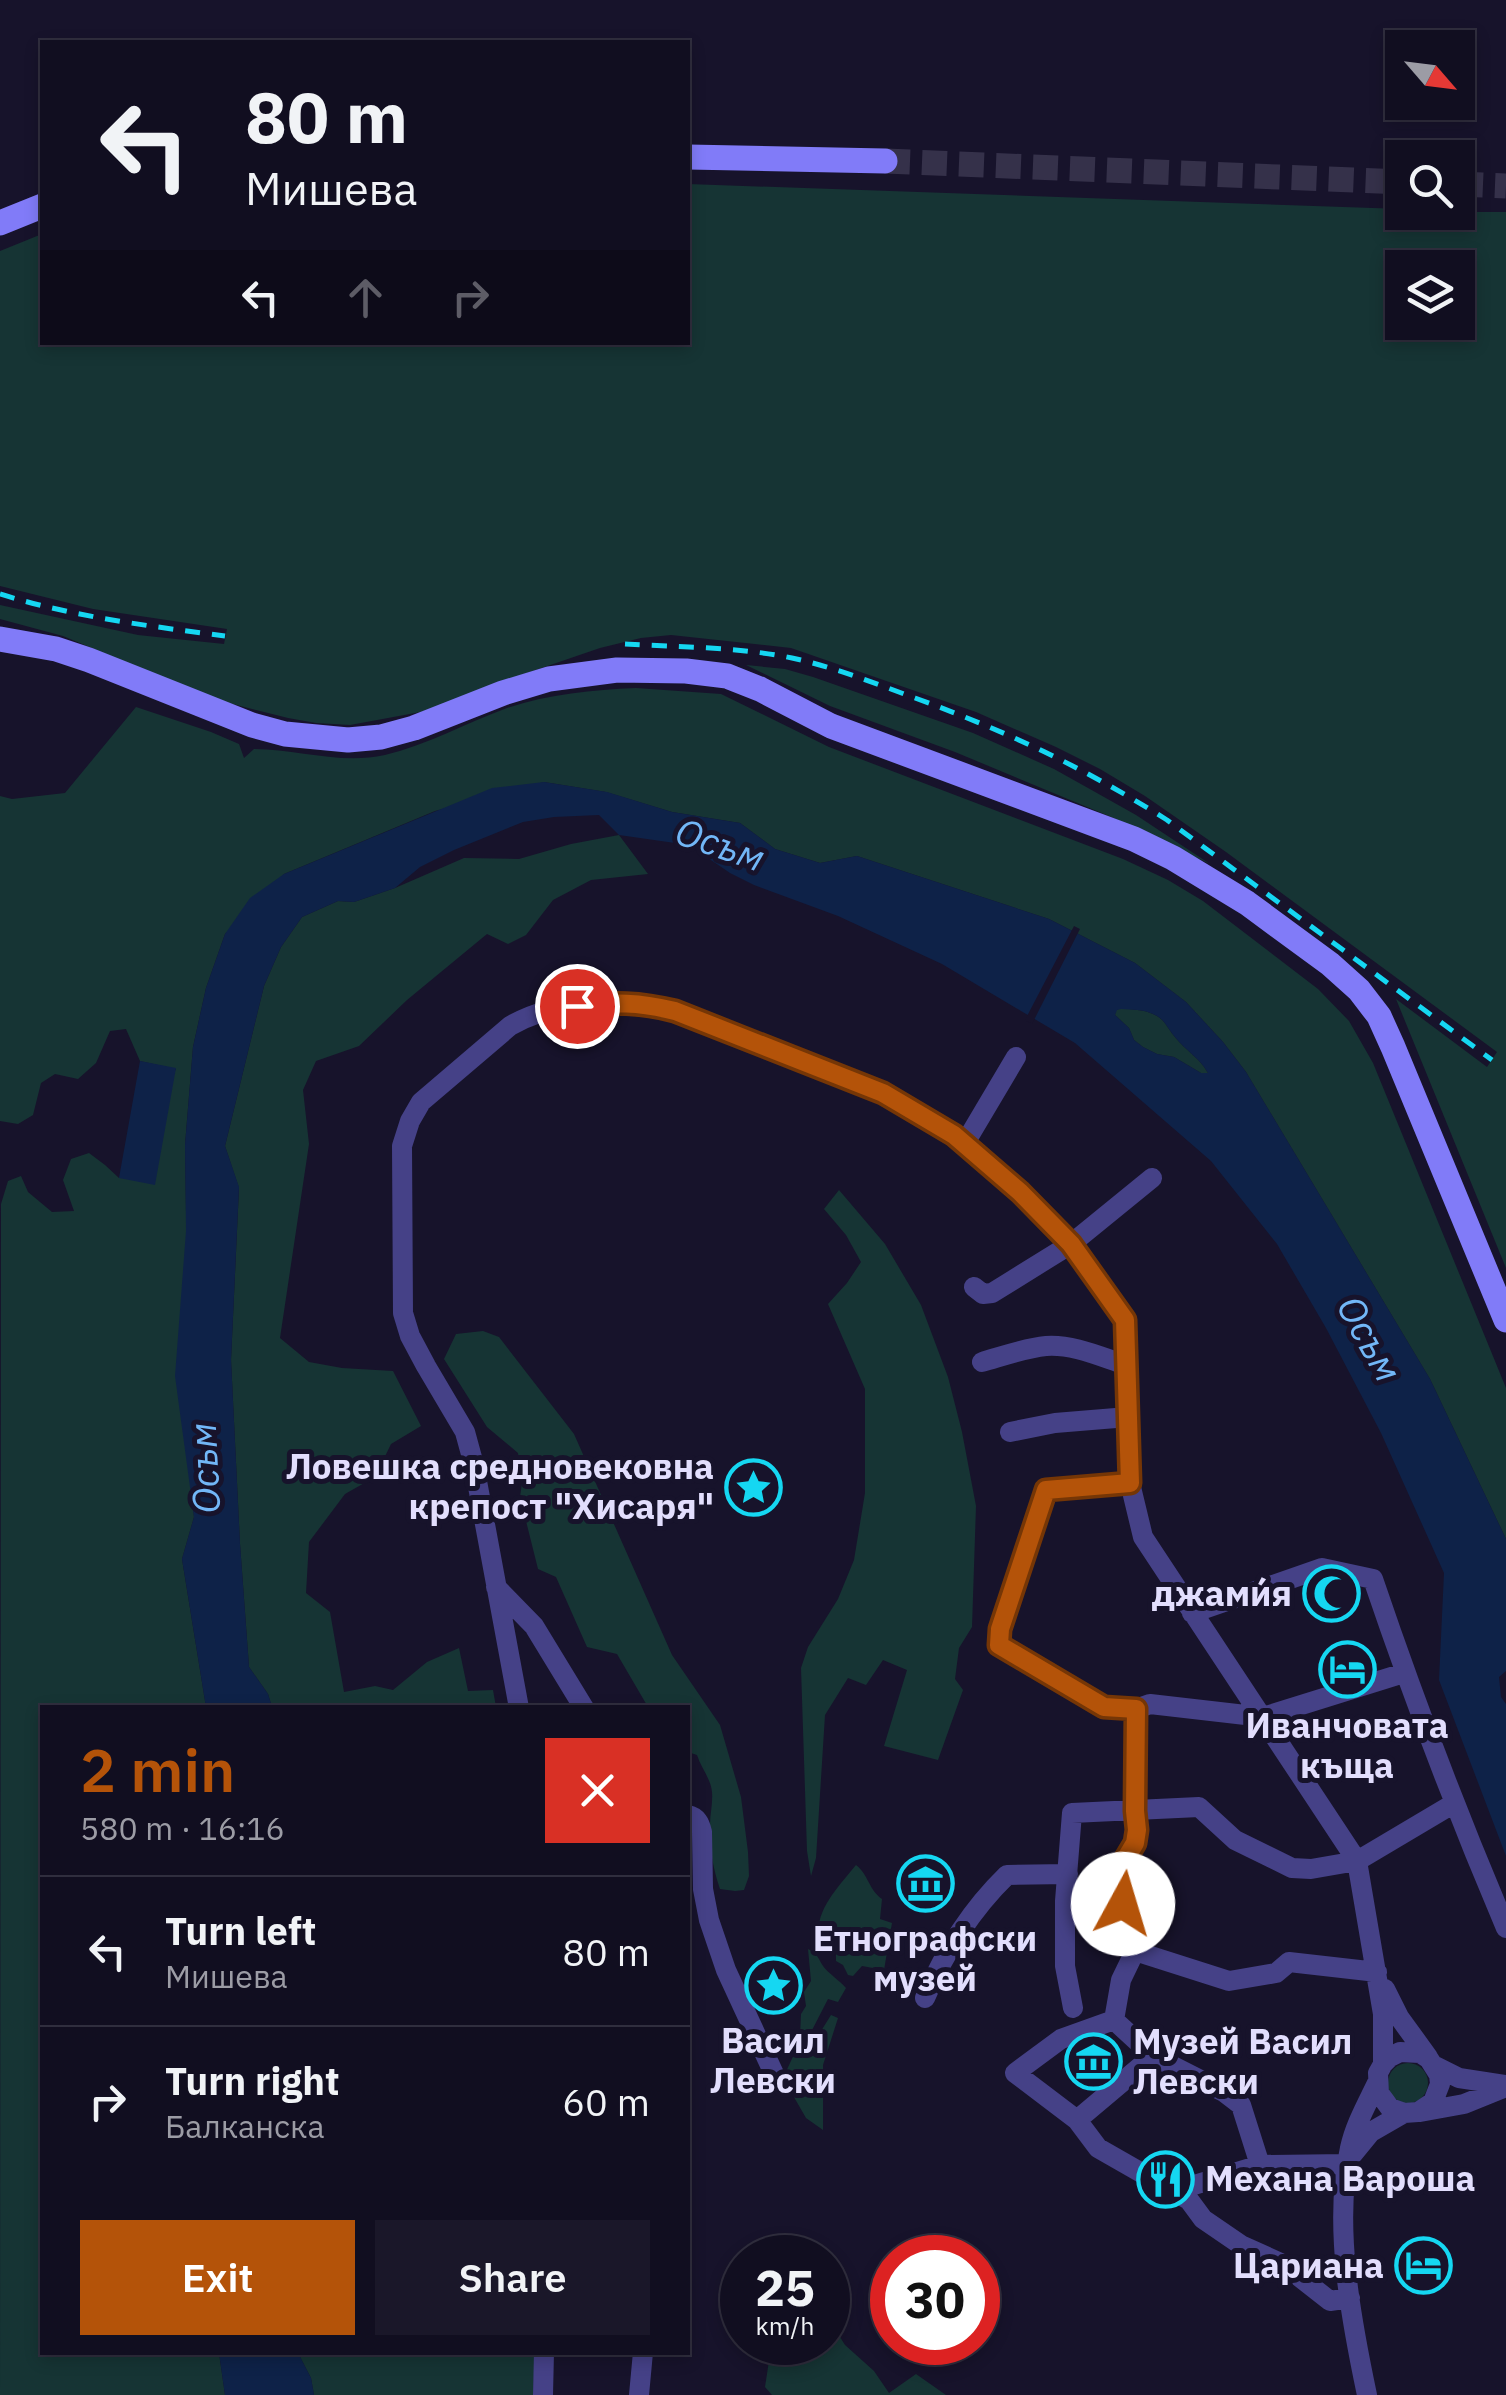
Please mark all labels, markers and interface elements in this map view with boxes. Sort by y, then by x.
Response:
north arrow [1385,30,1475,120]
map controls [1385,30,1475,340]
text: 80 m [245,71,408,162]
icon: left [80,80,210,210]
button: search [1385,140,1475,230]
text: Мишева [245,159,418,217]
button: layers [1385,250,1475,340]
icon: left [233,270,288,325]
icon: ahead [338,270,393,325]
icon: right [443,270,498,325]
water label: Осъм [669,806,772,882]
pin [535,964,620,1049]
icon: arrive [550,979,605,1034]
water label: Осъм [1327,1287,1414,1390]
water label: Осъм [177,1421,230,1515]
place label: Ловешка средновековна крепост "Хисаря" [286,1443,714,1529]
place icon: Ловешка средновековна крепост "Хисаря" [723,1457,783,1517]
mosque icon: джами́я [1301,1564,1361,1624]
place label: джами́я [1152,1570,1292,1616]
hotel icon: Иванчовата къща [1317,1640,1377,1700]
place label: Иванчовата къща [1245,1702,1449,1788]
text: 2 min [80,1730,235,1809]
button: close [545,1738,650,1843]
text: 580 m · 16:16 [80,1807,285,1849]
position arrow [1071,1852,1175,1956]
museum icon: Етнографски музей [895,1853,955,1913]
text: Turn left [165,1906,316,1955]
place label: Етнографски музей [813,1915,1037,2001]
icon: left [80,1924,135,1979]
text: 80 m [562,1927,650,1976]
text: Мишева [165,1955,288,1997]
place icon: Васил Левски [743,1955,803,2015]
place label: Васил Левски [710,2017,836,2103]
place label: Музей Васил Левски [1133,2018,1352,2104]
museum icon: Музей Васил Левски [1064,2032,1124,2092]
text: Turn right [165,2056,340,2105]
icon: right [80,2074,135,2129]
text: 60 m [562,2077,650,2126]
text: Балканска [165,2105,325,2147]
restaurant icon: Механа Вароша [1136,2149,1196,2209]
place label: Механа Вароша [1205,2155,1475,2201]
button: Exit [80,2220,355,2335]
button: Share [375,2220,650,2335]
speed limit sign: 30 [870,2235,1000,2365]
hotel icon: Цариана [1393,2236,1453,2296]
place label: Цариана [1233,2242,1384,2288]
text: 25 [755,2255,815,2320]
text: km/h [756,2309,814,2342]

